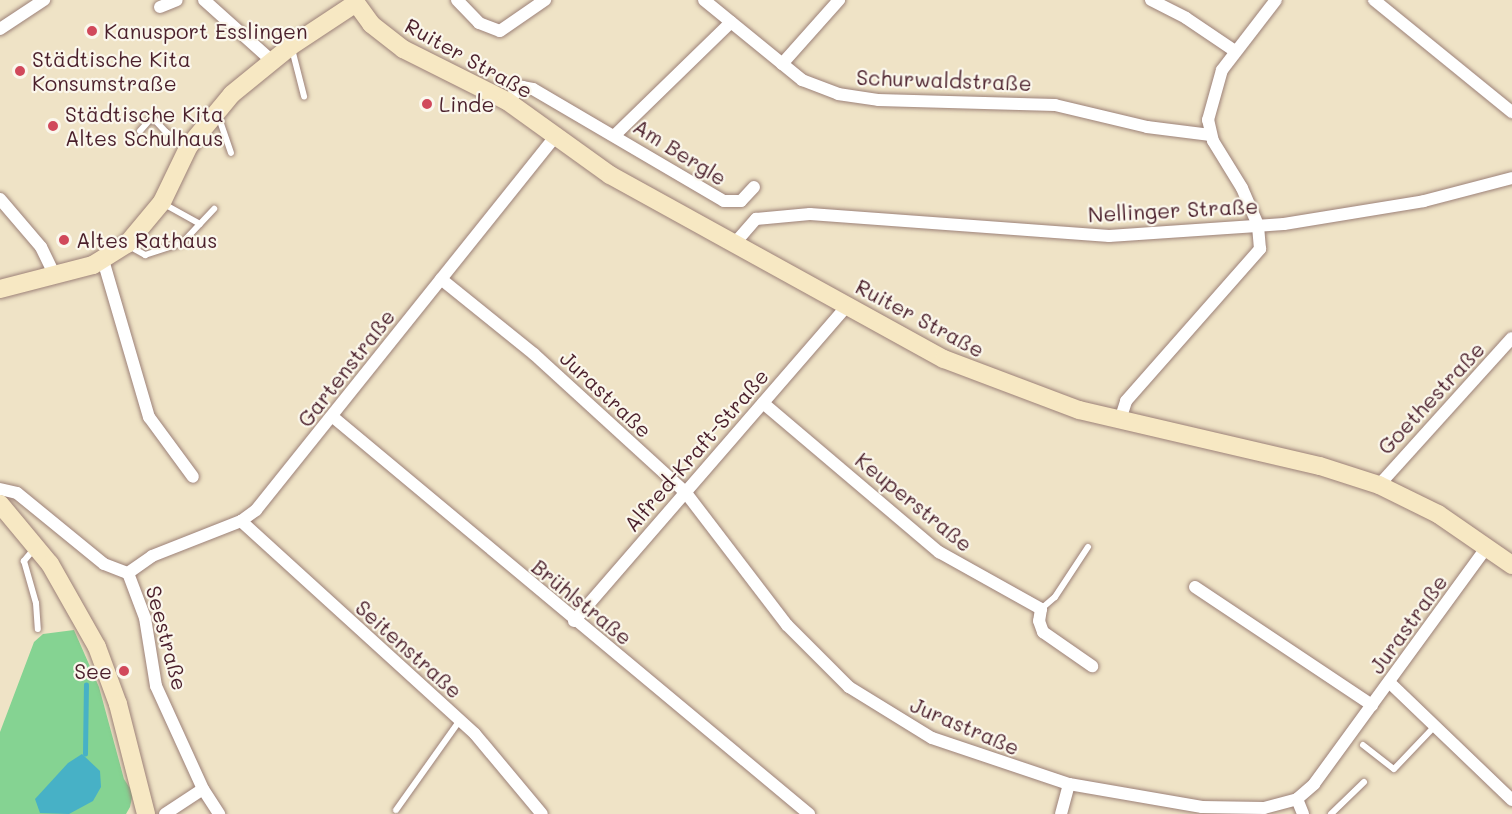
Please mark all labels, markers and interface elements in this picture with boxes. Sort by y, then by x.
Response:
street label: Ruiter Straße [401,13,537,103]
place label: Kanusport Esslingen [104,18,308,44]
marker: Kanusport Esslingen [85,24,99,38]
place label: Städtische Kita Konsumstraße [32,46,191,96]
marker: Städtische Kita Konsumstraße [13,64,27,78]
street label: Schurwaldstraße [856,64,1032,96]
place label: Linde [439,91,494,117]
marker: Linde [420,97,434,111]
place label: Städtische Kita Altes Schulhaus [65,101,224,151]
street label: Am Bergle [629,113,731,191]
marker: Städtische Kita Altes Schulhaus [46,119,60,133]
street label: Nellinger Straße [1087,193,1259,227]
place label: Altes Rathaus [76,227,217,253]
marker: Altes Rathaus [57,233,71,247]
street label: Ruiter Straße [851,274,989,362]
street label: Gartenstraße [292,304,400,432]
street label: Goethestraße [1373,337,1489,459]
street label: Jurastraße [555,345,657,443]
street label: Alfred-Kraft-Straße [618,363,774,537]
street label: Keuperstraße [850,447,978,557]
street label: Brühlstraße [527,554,637,650]
street label: Jurastraße [1364,570,1452,678]
street label: Seestraße [141,583,193,693]
street label: Seitenstraße [351,595,467,703]
place label: See [74,658,112,684]
marker: See [117,664,131,678]
street label: Jurastraße [907,692,1023,760]

